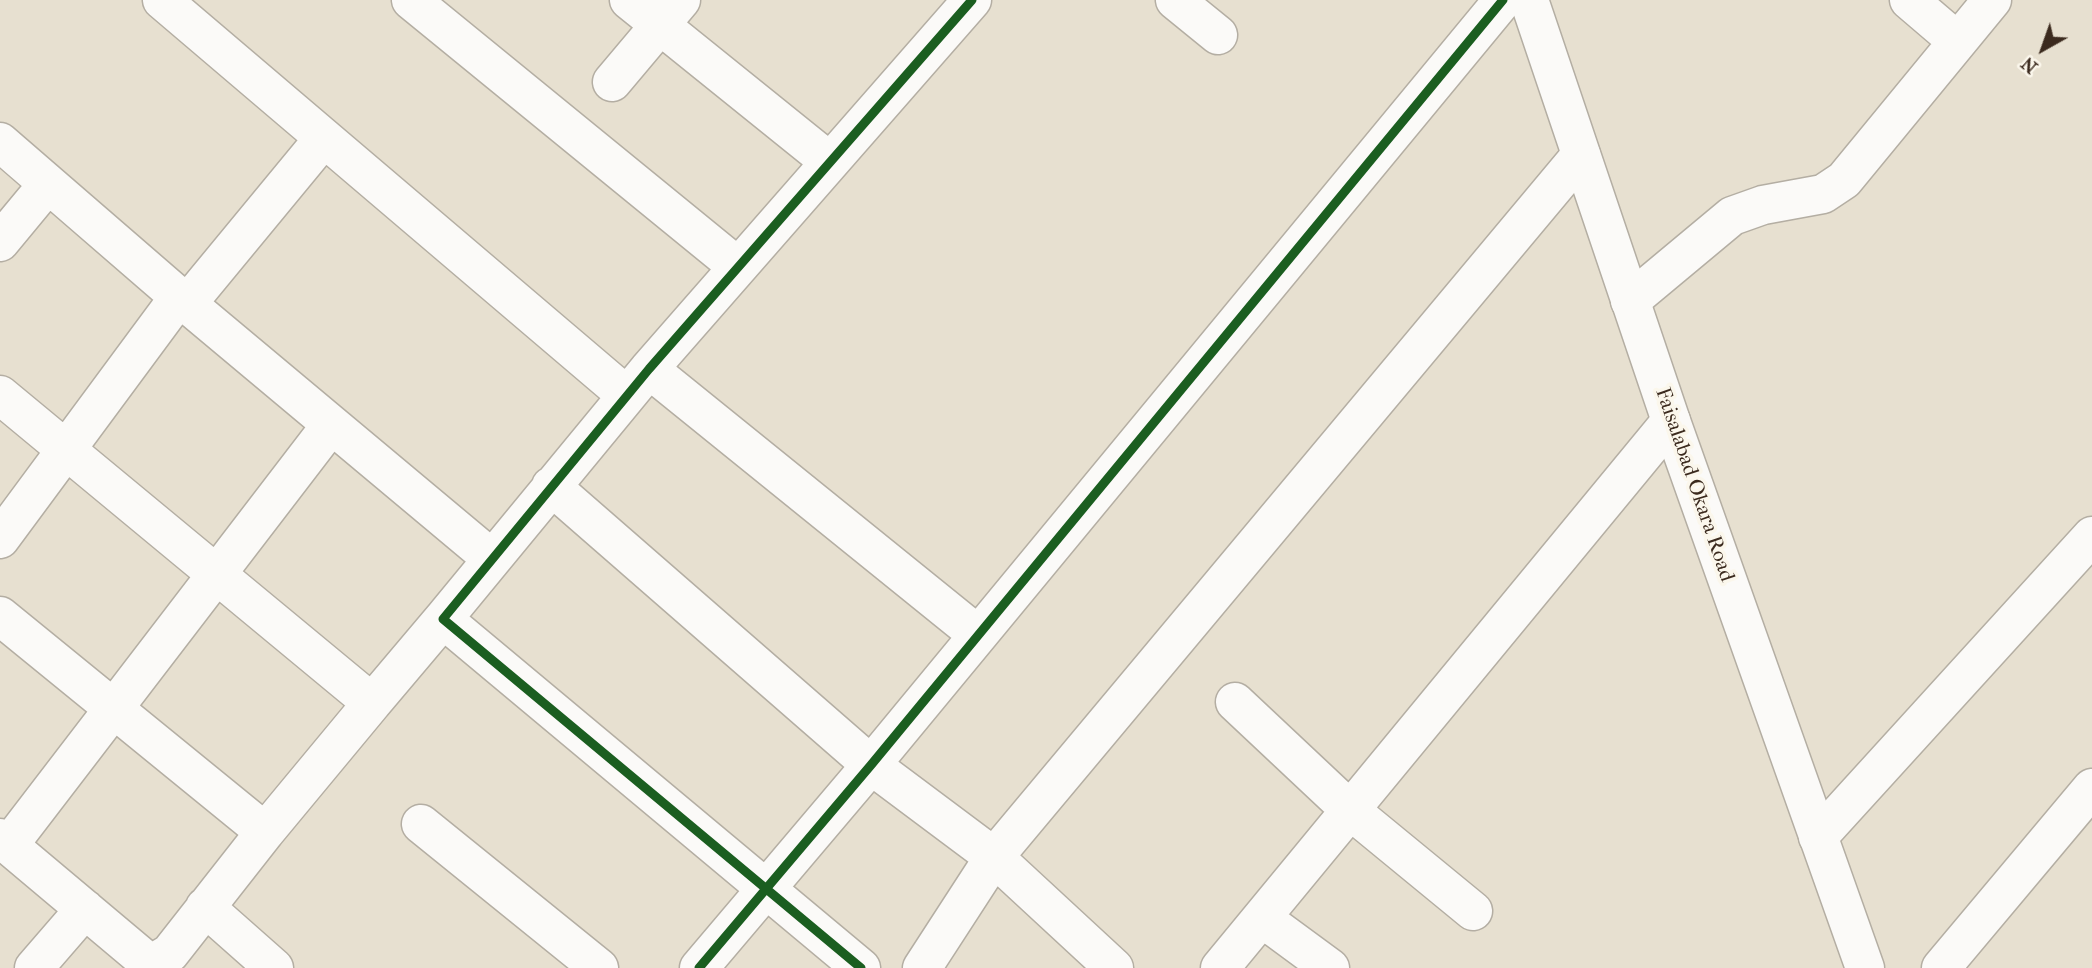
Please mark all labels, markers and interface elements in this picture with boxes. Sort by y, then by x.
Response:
north arrow [2008,14,2078,84]
text: N [2017,52,2042,78]
street label: Faisalabad Okara Road [1649,385,1739,585]

